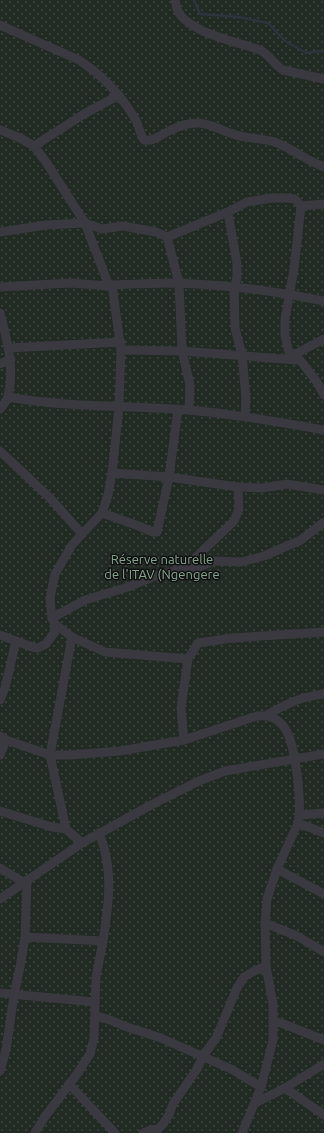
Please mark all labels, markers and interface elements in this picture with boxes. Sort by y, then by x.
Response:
park label: Réserve naturelle de l'ITAV (Ngengere [104,552,220,582]

